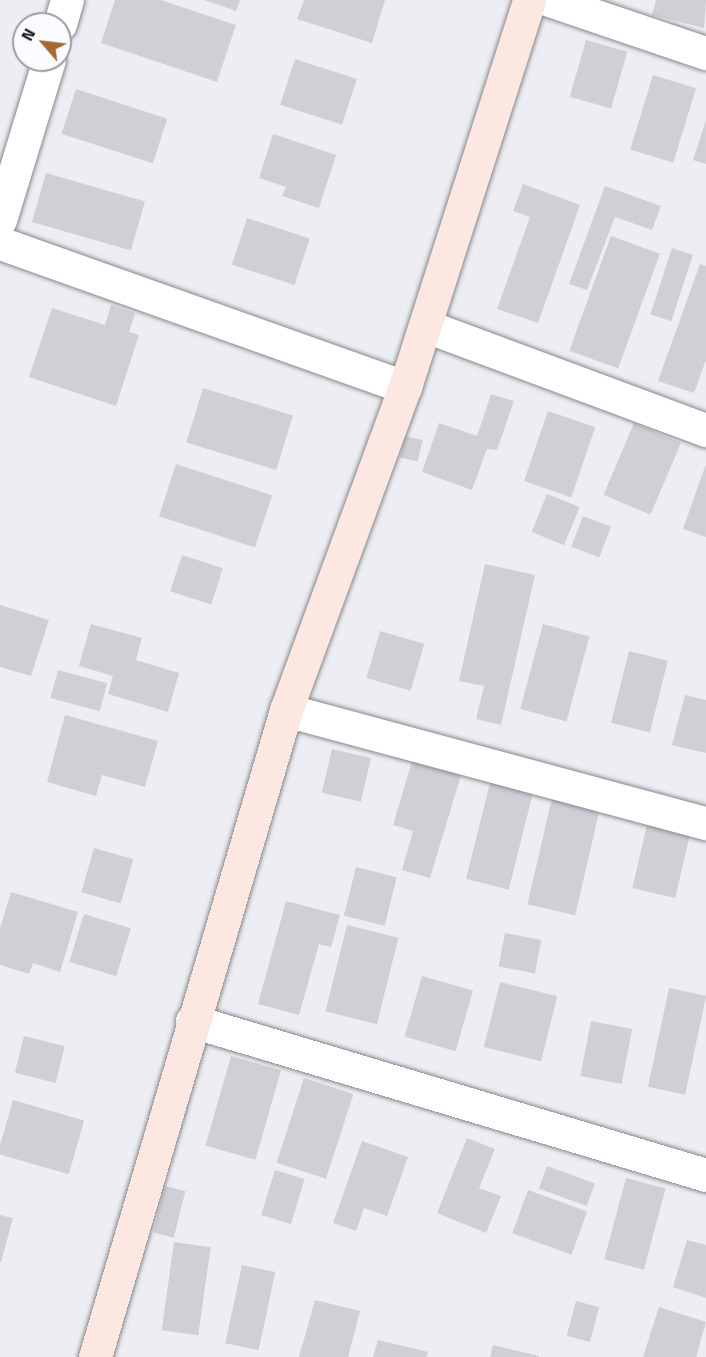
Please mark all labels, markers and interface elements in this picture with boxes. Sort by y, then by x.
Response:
north arrow [12,12,72,72]
text: N [15,24,41,45]

